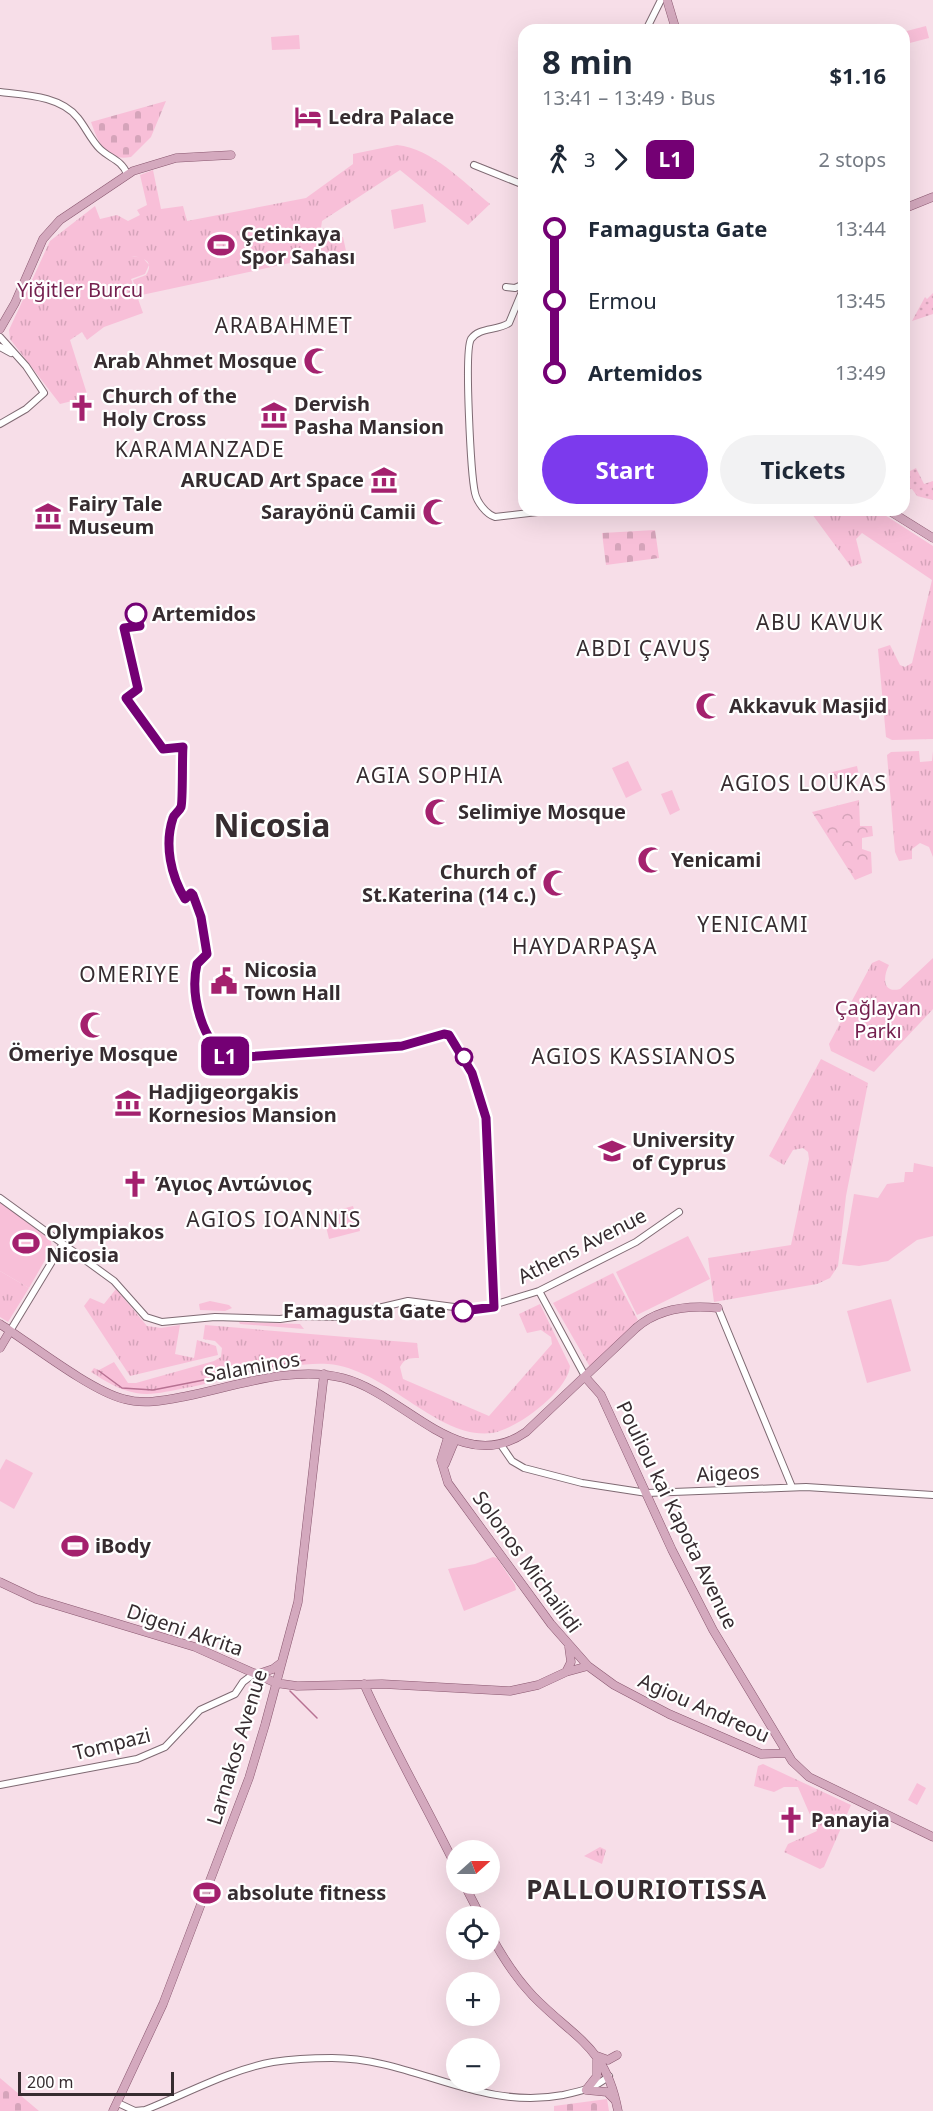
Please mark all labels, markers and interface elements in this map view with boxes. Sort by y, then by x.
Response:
text: 8 min [542,39,633,84]
text: $1.16 [829,60,886,90]
text: 13:41 – 13:49 · Bus [542,84,715,111]
hotel icon: Ledra Palace [293,102,323,132]
place label: Ledra Palace [328,103,454,130]
icon: walk [542,143,575,176]
icon: forward [604,143,637,176]
text: L1 [658,145,682,173]
text: 3 [584,146,595,173]
text: 2 stops [819,146,886,173]
text: Famagusta Gate [588,213,767,243]
text: 13:44 [835,215,886,242]
place label: Çetinkaya Spor Sahası [241,220,355,270]
sports icon: Çetinkaya Spor Sahası [206,230,236,260]
park label: Yiğitler Burcu [17,276,143,303]
text: Ermou [588,285,657,315]
text: 13:45 [835,287,886,314]
district label: ARABAHMET [215,311,353,339]
mosque icon: Arab Ahmet Mosque [302,346,332,376]
place label: Arab Ahmet Mosque [94,347,297,374]
text: Artemidos [588,357,702,387]
text: 13:49 [835,359,886,386]
place label: Church of the Holy Cross [102,382,237,432]
place label: Dervish Pasha Mansion [294,390,444,440]
church icon: Church of the Holy Cross [67,393,97,423]
museum icon: Dervish Pasha Mansion [259,400,289,430]
district label: KARAMANZADE [115,435,285,463]
button: Start [542,435,708,504]
button: Tickets [720,435,886,504]
museum icon: ARUCAD Art Space [369,465,399,495]
place label: ARUCAD Art Space [181,466,364,493]
place label: Fairy Tale Museum [68,490,162,540]
mosque icon: Sarayönü Camii [421,497,451,527]
place label: Sarayönü Camii [261,498,416,525]
museum icon: Fairy Tale Museum [33,501,63,531]
place label: Artemidos [152,600,256,627]
marker: Artemidos [125,603,147,625]
district label: ABU KAVUK [756,608,884,636]
district label: ABDI ÇAVUŞ [576,634,712,662]
mosque icon: Akkavuk Masjid [694,691,724,721]
place label: Akkavuk Masjid [729,692,887,719]
district label: AGIA SOPHIA [356,761,504,789]
district label: AGIOS LOUKAS [720,769,888,797]
mosque icon: Selimiye Mosque [423,797,453,827]
place label: Selimiye Mosque [458,798,626,825]
district label: Nicosia [214,803,330,846]
mosque icon: Yenicami [636,845,666,875]
place label: Yenicami [671,846,761,873]
place label: Church of St.Katerina (14 c.) [362,858,537,908]
mosque icon: Church of St.Katerina (14 c.) [541,868,571,898]
district label: YENICAMI [697,910,809,938]
district label: HAYDARPAŞA [512,932,658,960]
place label: Nicosia Town Hall [244,956,341,1006]
district label: OMERIYE [79,960,181,988]
public building icon: Nicosia Town Hall [209,966,239,996]
park label: Çağlayan Parkı [835,994,921,1044]
mosque icon: Ömeriye Mosque [78,1010,108,1040]
line badge: L1 [198,1036,252,1076]
place label: Ömeriye Mosque [8,1040,178,1067]
text: L1 [213,1042,237,1070]
district label: AGIOS KASSIANOS [531,1042,737,1070]
unlabelled marker [455,1048,473,1066]
place label: Hadjigeorgakis Kornesios Mansion [148,1078,337,1128]
museum icon: Hadjigeorgakis Kornesios Mansion [113,1088,143,1118]
place label: University of Cyprus [632,1126,735,1176]
school or university icon: University of Cyprus [597,1136,627,1166]
church icon: Άγιος Αντώνιος [120,1169,150,1199]
place label: Άγιος Αντώνιος [155,1170,312,1197]
street label: Athens Avenue [513,1202,651,1290]
district label: AGIOS IOANNIS [186,1205,362,1233]
place label: Olympiakos Nicosia [46,1218,164,1268]
sports icon: Olympiakos Nicosia [11,1228,41,1258]
place label: Famagusta Gate [283,1297,446,1324]
marker: Famagusta Gate [452,1300,474,1322]
street label: Salaminos [202,1345,302,1388]
street label: Pouliou kai Kapota Avenue [610,1396,745,1633]
street label: Aigeos [696,1457,760,1488]
street label: Solonos Michailidi [467,1485,588,1638]
sports icon: iBody [60,1531,90,1561]
place label: iBody [95,1532,151,1559]
street label: Digeni Akrita [123,1597,247,1662]
street label: Larnakos Avenue [200,1666,273,1828]
street label: Agiou Andreou [634,1667,774,1749]
street label: Tompazi [70,1721,153,1766]
church icon: Panayia [776,1805,806,1835]
place label: Panayia [811,1806,890,1833]
north arrow [446,1840,500,1894]
map controls [446,1840,500,2092]
district label: PALLOURIOTISSA [526,1871,768,1907]
sports icon: absolute fitness [192,1878,222,1908]
place label: absolute fitness [227,1879,386,1906]
button: locate [446,1906,500,1960]
button: + [446,1972,500,2026]
button: − [446,2038,500,2092]
scale bar [18,2069,174,2096]
text: 200 m [27,2071,74,2093]

